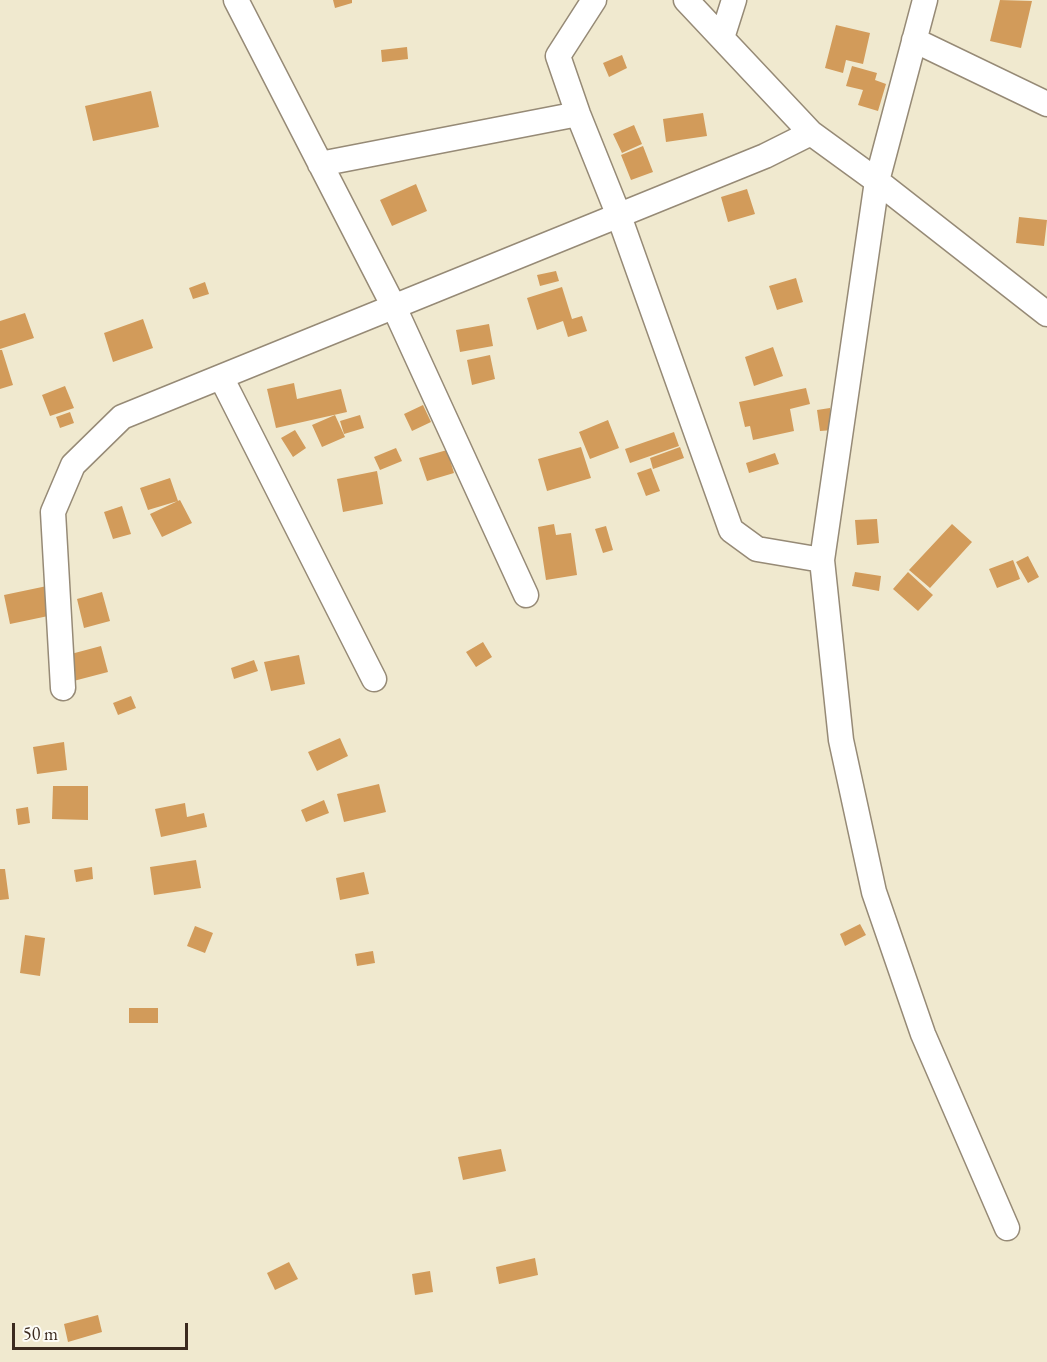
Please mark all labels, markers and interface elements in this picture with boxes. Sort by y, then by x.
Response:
scale bar [15,1311,190,1349]
text: 50 m [23,1322,58,1345]

